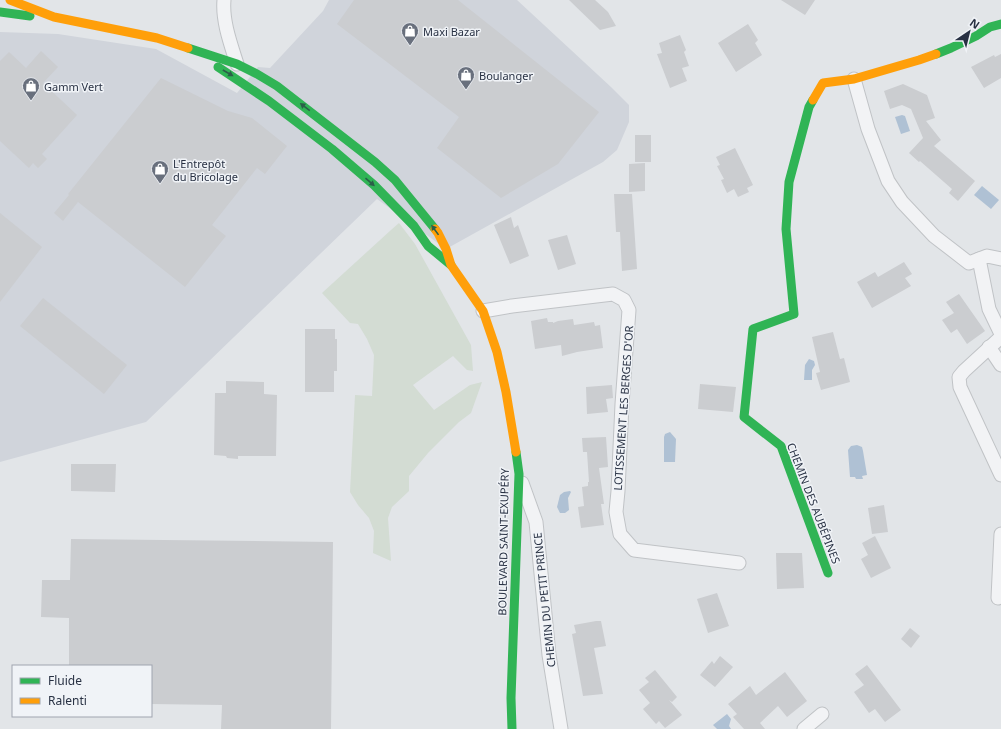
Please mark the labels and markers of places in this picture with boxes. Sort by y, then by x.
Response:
shop icon: Maxi Bazar [400,21,420,46]
place label: Maxi Bazar [423,24,480,39]
shop icon: Boulanger [456,65,476,90]
place label: Boulanger [479,68,533,83]
shop icon: Gamm Vert [21,76,41,101]
place label: Gamm Vert [44,79,103,94]
place label: L'Entrepôt du Bricolage [173,156,238,184]
shop icon: L'Entrepôt du Bricolage [150,159,170,184]

